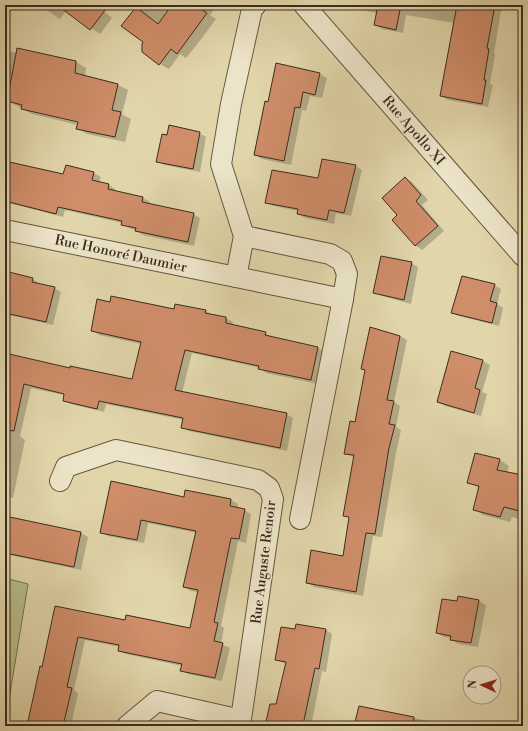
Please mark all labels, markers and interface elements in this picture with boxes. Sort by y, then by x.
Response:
street label: Rue Apollo XI [378,92,449,170]
street label: Rue Honoré Daumier [53,231,189,277]
street label: Rue Auguste Renoir [247,499,281,625]
north arrow [462,665,502,705]
text: N [466,679,480,689]

